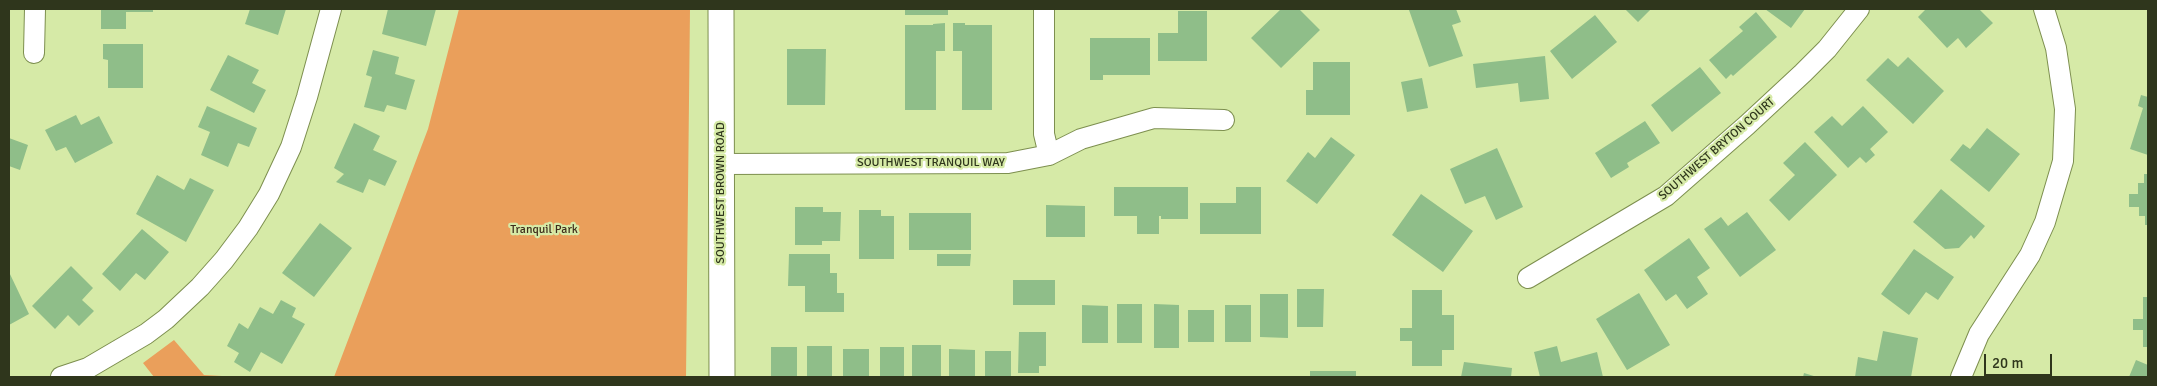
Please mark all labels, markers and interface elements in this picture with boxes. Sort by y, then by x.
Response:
street label: SOUTHWEST BRYTON COURT [1656,95,1778,203]
street label: SOUTHWEST BROWN ROAD [714,122,728,264]
street label: SOUTHWEST TRANQUIL WAY [857,156,1005,170]
park label: Tranquil Park [510,223,578,237]
scale bar [1987,344,2054,376]
text: 20 m [1992,354,2023,372]

